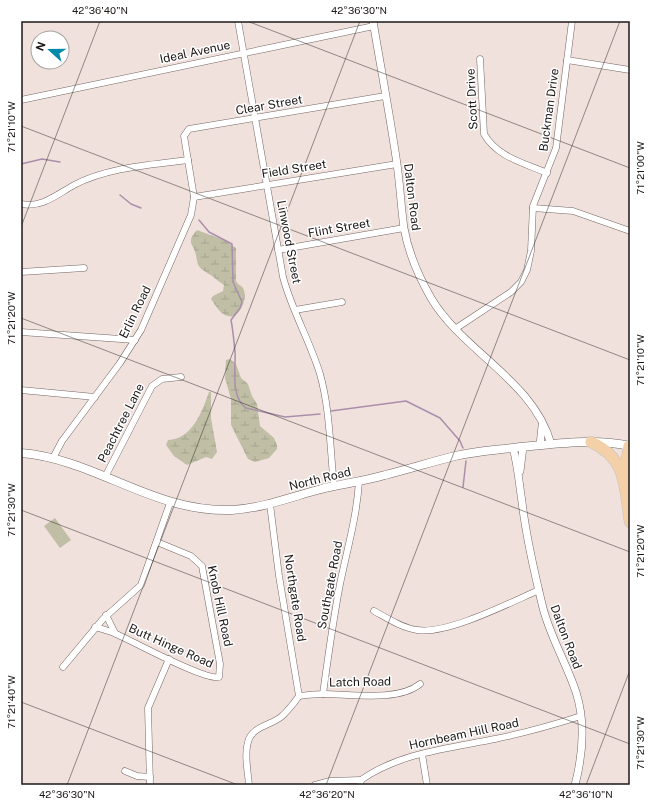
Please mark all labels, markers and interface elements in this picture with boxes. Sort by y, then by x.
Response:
text: 42°36'40"N [72,4,128,16]
text: 42°36'30"N [331,4,387,16]
north arrow [30,30,70,70]
street label: Ideal Avenue [159,38,232,66]
text: N [34,40,48,53]
street label: Buckman Drive [536,67,562,152]
street label: Scott Drive [463,68,481,130]
street label: Clear Street [234,92,304,118]
text: 71°21'10"W [5,101,17,153]
text: 71°21'00"W [634,141,646,195]
street label: Field Street [261,157,328,181]
street label: Dalton Road [401,163,423,231]
street label: Linwood Street [274,199,304,285]
street label: Flint Street [307,216,372,240]
street label: Erlin Road [116,283,154,341]
text: 71°21'20"W [5,291,17,345]
text: 71°21'10"W [634,334,646,386]
street label: Peachtree Lane [95,381,147,465]
street label: North Road [288,465,352,493]
text: 71°21'30"W [5,483,17,537]
text: 71°21'20"W [634,524,646,578]
street label: Southgate Road [315,540,345,630]
street label: Northgate Road [281,553,309,643]
street label: Knob Hill Road [205,564,235,648]
street label: Dalton Road [547,603,585,671]
street label: Butt Hinge Road [127,621,215,671]
street label: Latch Road [329,674,391,690]
text: 71°21'40"W [5,675,17,729]
street label: Hornbeam Hill Road [408,716,520,752]
text: 71°21'30"W [634,716,646,770]
text: 42°36'30"N [39,788,95,800]
text: 42°36'20"N [299,788,355,800]
text: 42°36'10"N [559,788,613,800]

